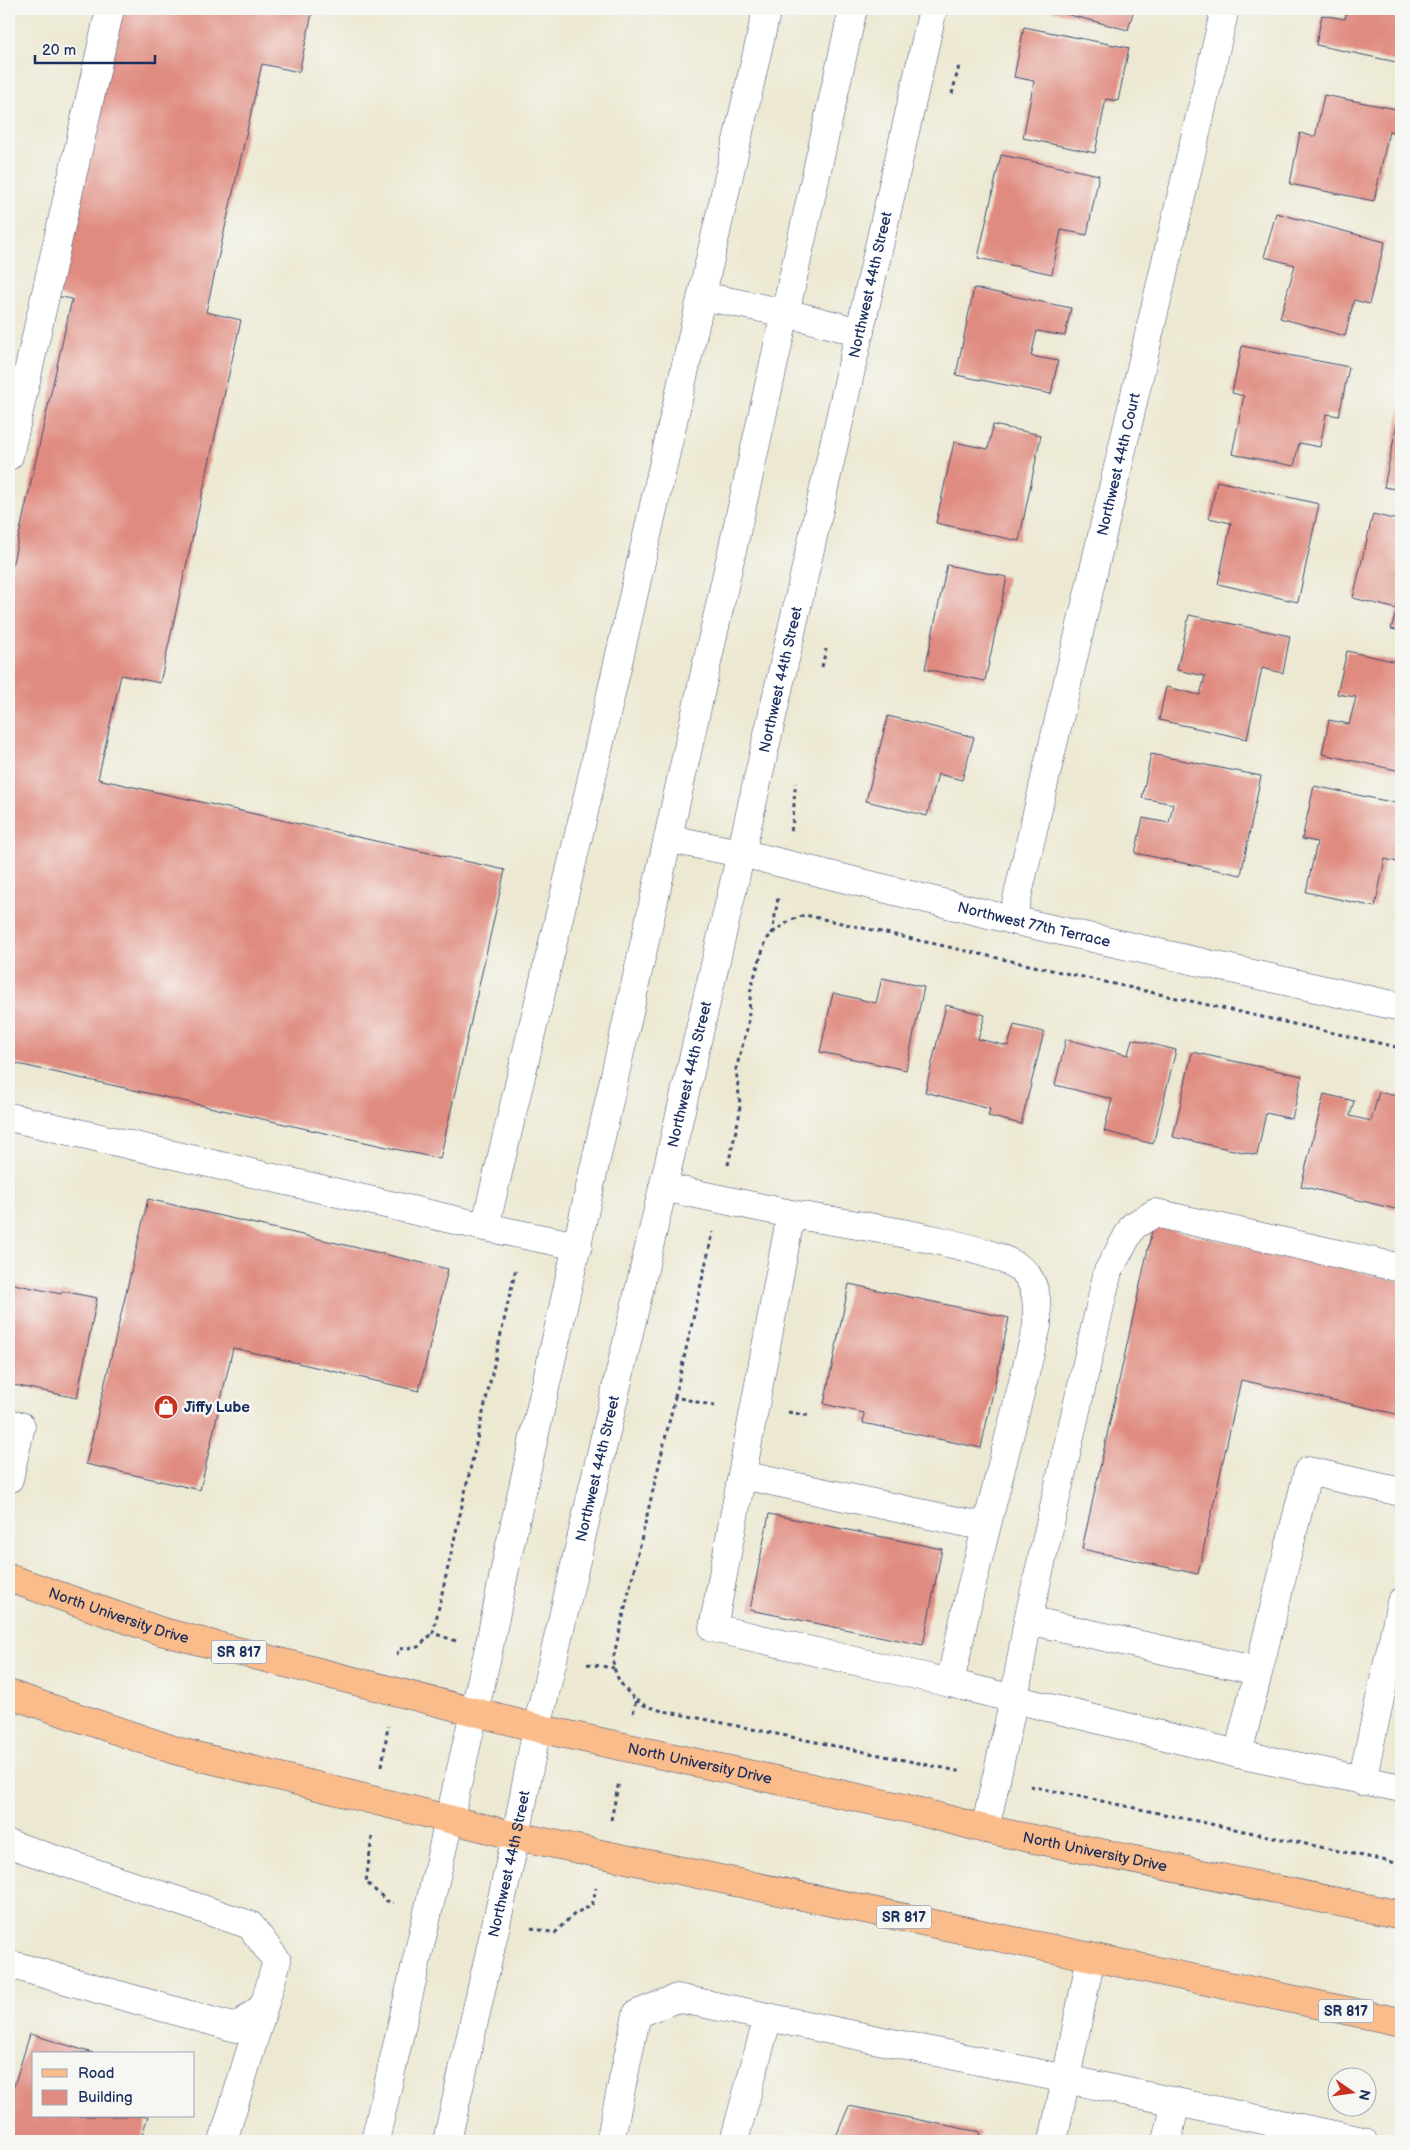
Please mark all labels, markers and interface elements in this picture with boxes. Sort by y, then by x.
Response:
scale bar [35,32,155,64]
text: 20 m [42,41,76,60]
street label: Northwest 44th Street [845,209,897,360]
street label: Northwest 44th Court [1093,391,1145,538]
street label: Northwest 44th Street [755,604,807,755]
street label: Northwest 77th Terrace [956,898,1112,952]
street label: Northwest 44th Street [664,999,716,1149]
shop icon: Jiffy Lube [153,1394,179,1420]
street label: Northwest 44th Street [572,1394,624,1544]
place label: Jiffy Lube [184,1398,250,1417]
street label: North University Drive [46,1584,191,1648]
road number: SR 817 [212,1640,266,1664]
street label: North University Drive [626,1739,774,1789]
street label: Northwest 44th Street [484,1789,535,1939]
street label: North University Drive [1021,1828,1169,1876]
road number: SR 817 [876,1905,932,1928]
road number: SR 817 [1318,2000,1374,2022]
legend [32,2052,195,2118]
text: Road [78,2064,114,2083]
north arrow [1328,2068,1378,2118]
text: Building [78,2088,133,2107]
text: N [1355,2088,1374,2102]

